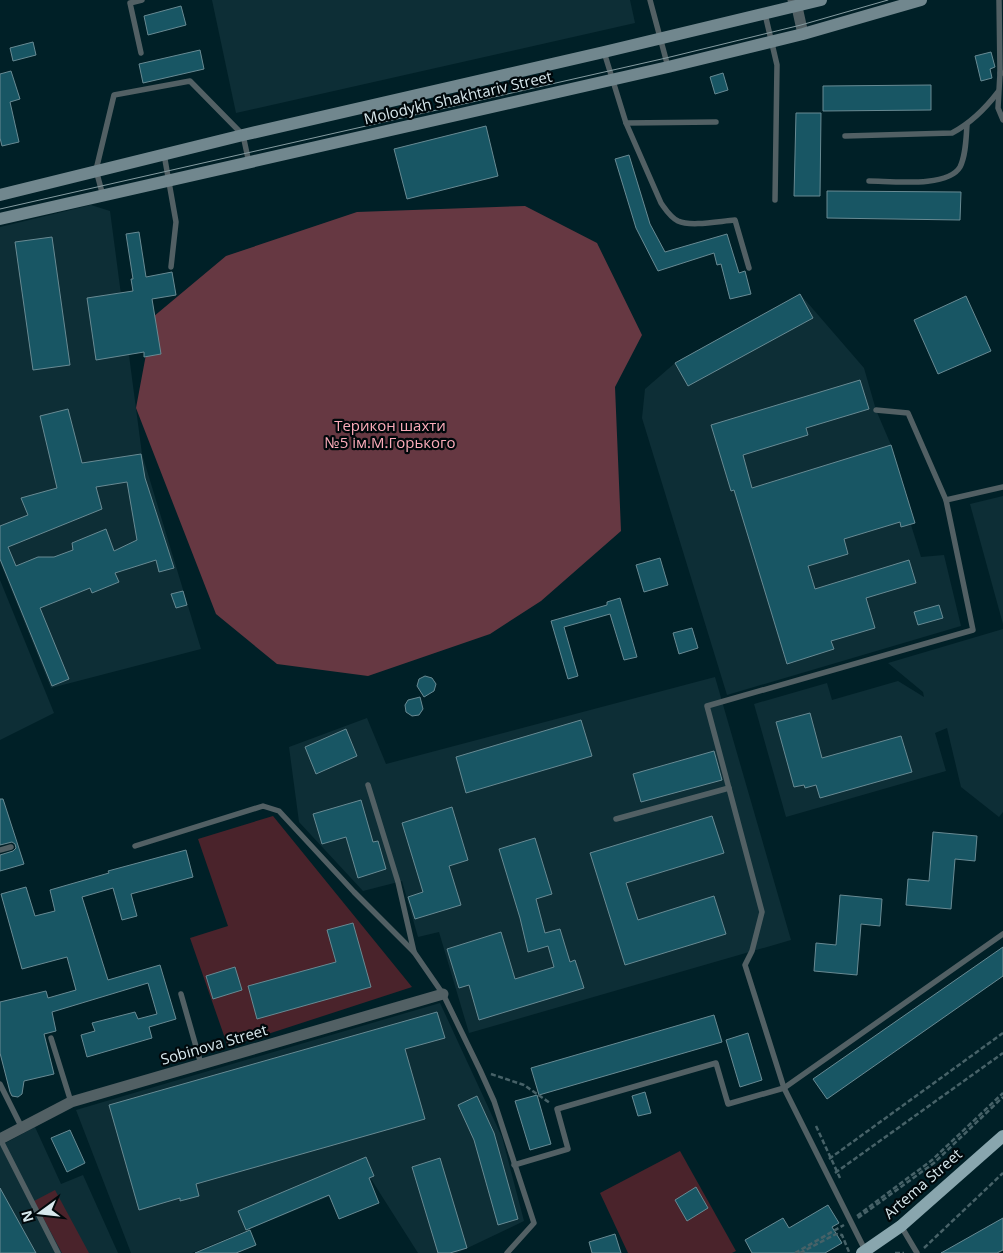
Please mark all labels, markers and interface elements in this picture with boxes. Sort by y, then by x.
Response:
street label: Molodykh Shakhtariv Street [362,66,554,128]
park label: Терикон шахти №5 ім.М.Горького [324,415,456,452]
street label: Sobinova Street [158,1019,269,1069]
street label: Artema Street [879,1144,966,1223]
north arrow [15,1188,65,1238]
text: N [16,1209,38,1224]

